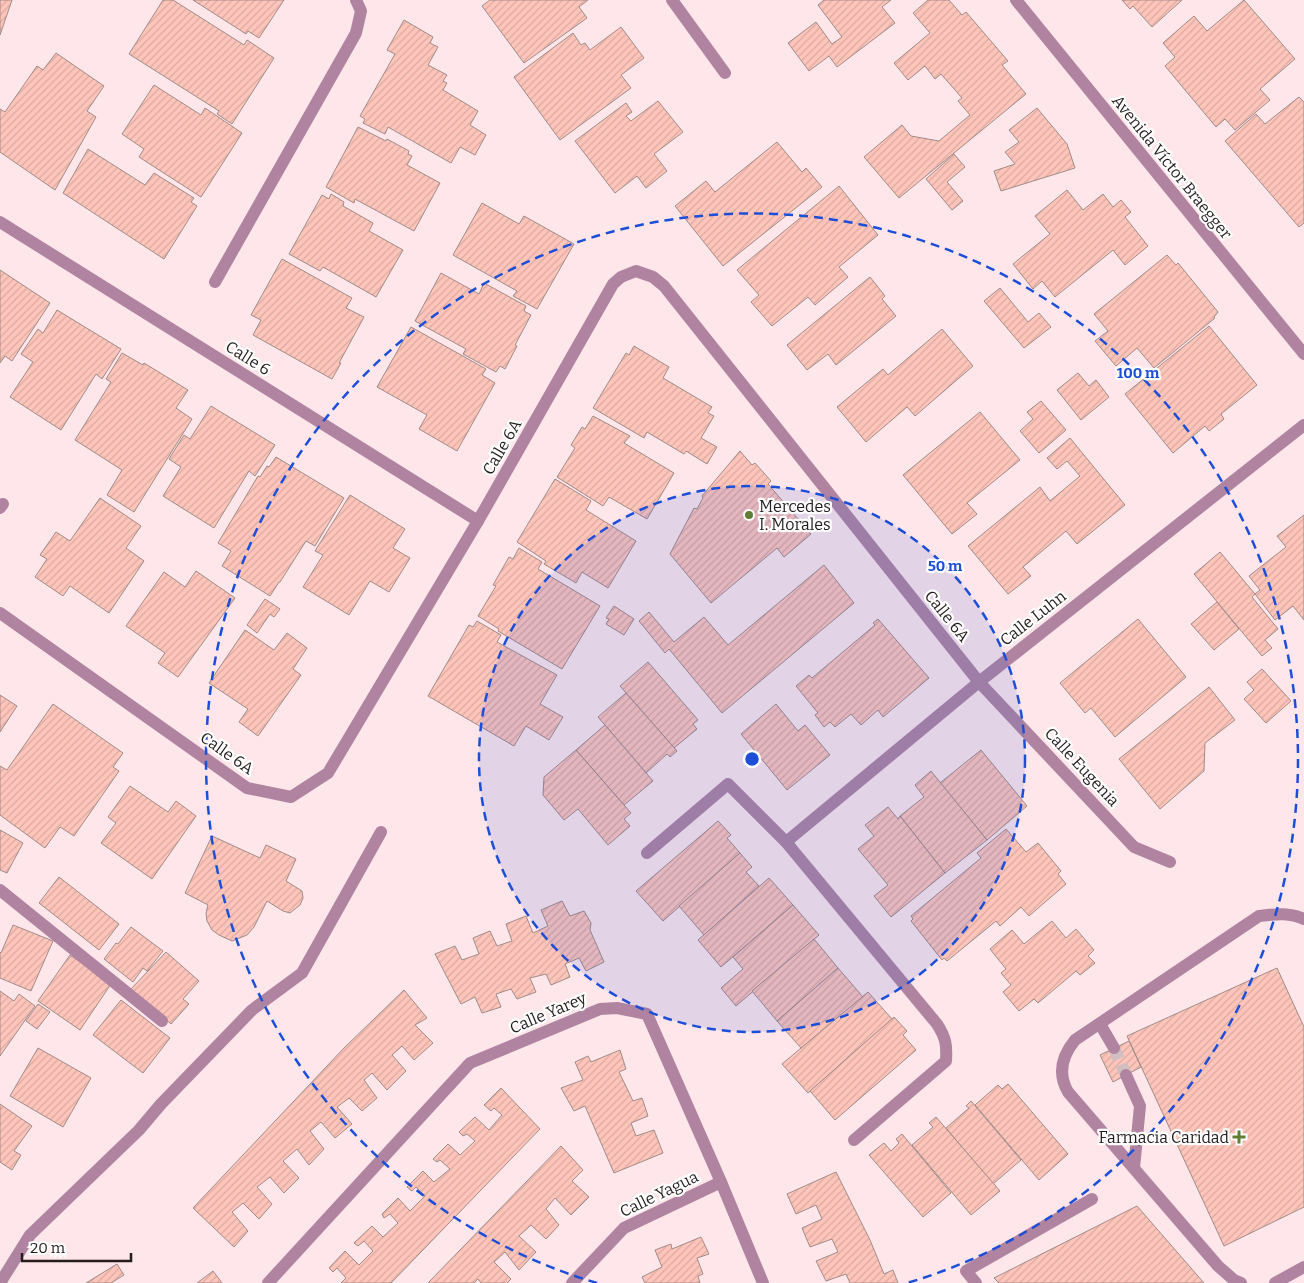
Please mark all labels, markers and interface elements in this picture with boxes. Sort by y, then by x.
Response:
street label: Avenida Víctor Braegger [1108,91,1236,243]
street label: Calle 6 [222,337,274,379]
text: 100 m [1117,364,1160,382]
street label: Calle 6A [479,415,526,478]
place label: Mercedes I. Morales [759,497,831,534]
marker: Mercedes I. Morales [743,509,755,521]
text: 50 m [928,557,963,575]
street label: Calle 6A [921,586,974,646]
street label: Calle Luhn [996,586,1070,650]
street label: Calle Eugenia [1041,724,1123,810]
street label: Calle 6A [197,728,258,779]
centre of rings [743,750,761,768]
street label: Calle Yarey [507,988,590,1038]
place label: Farmacia Caridad [1098,1128,1230,1147]
marker: Farmacia Caridad [1233,1131,1245,1143]
street label: Calle Yagua [617,1167,702,1221]
scale bar [22,1230,131,1262]
text: 20 m [30,1239,66,1257]

